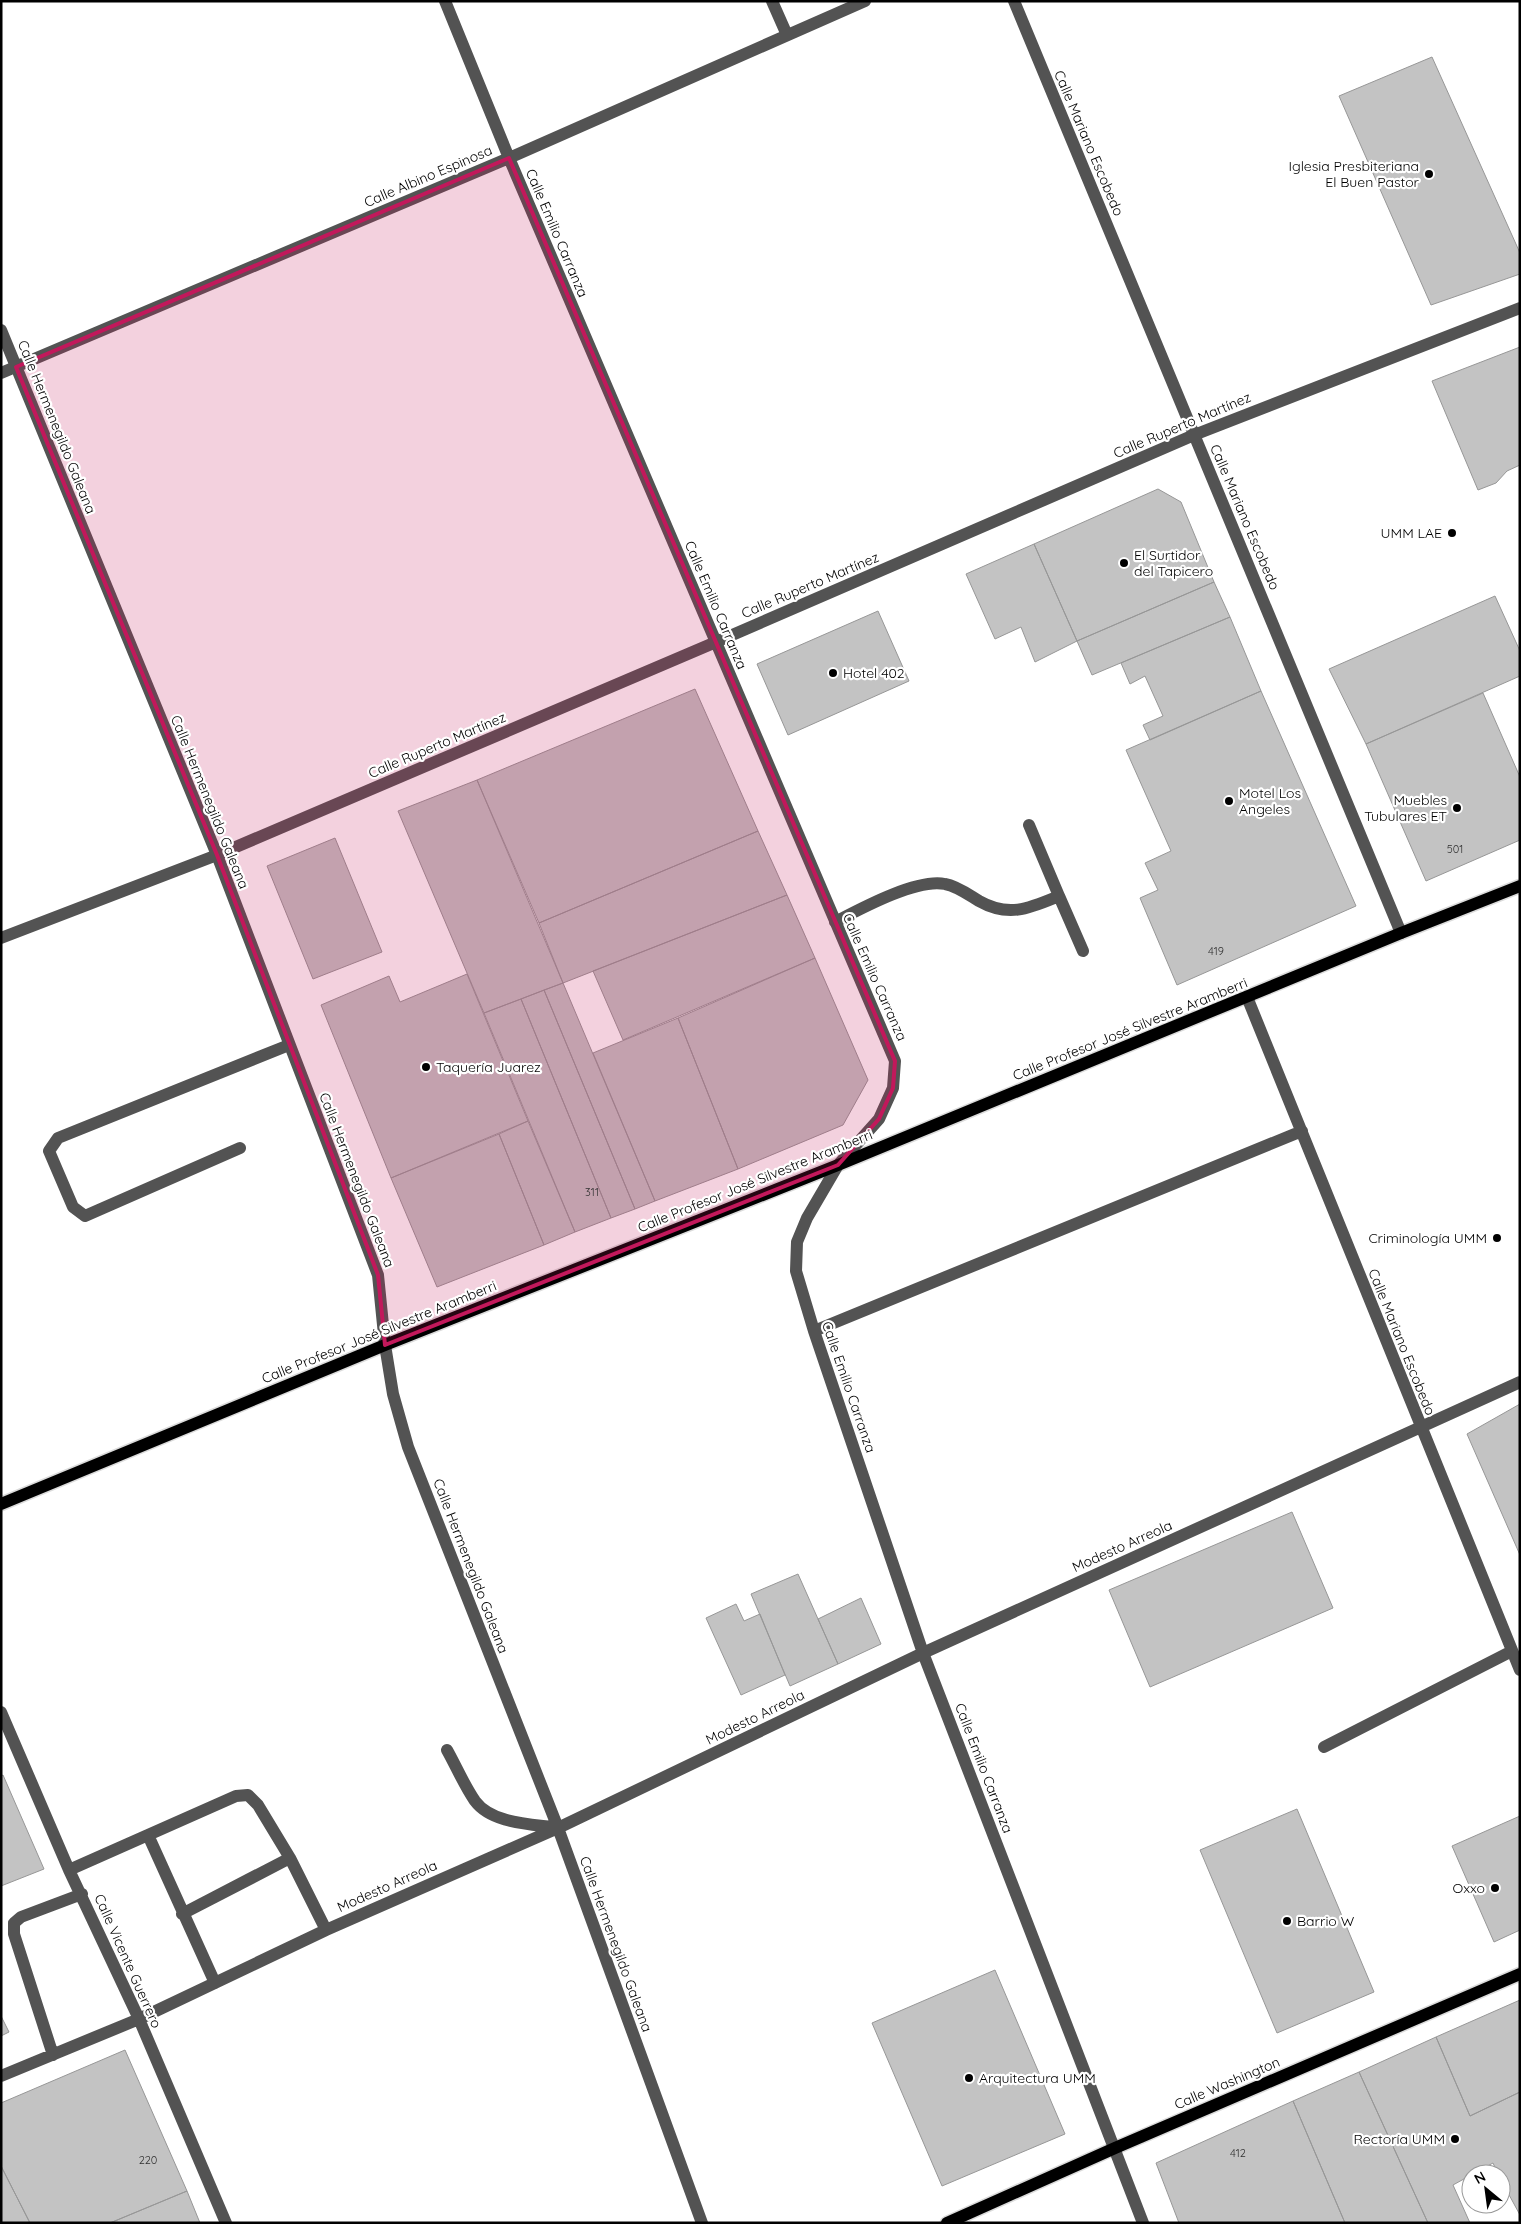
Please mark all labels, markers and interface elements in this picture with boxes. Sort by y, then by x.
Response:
street label: Calle Mariano Escobedo [1050,67,1128,219]
street label: Calle Albino Espinosa [361,141,495,211]
place label: Iglesia Presbiteriana El Buen Pastor [1288,157,1420,191]
street label: Calle Emilio Carranza [522,166,592,300]
marker: Iglesia Presbiteriana El Buen Pastor [1423,168,1435,180]
street label: Calle Hermenegildo Galeana [14,338,100,516]
street label: Calle Ruperto Martínez [1111,388,1254,462]
street label: Calle Mariano Escobedo [1206,441,1284,593]
place label: UMM LAE [1381,524,1442,542]
marker: UMM LAE [1446,527,1458,539]
street label: Calle Emilio Carranza [681,538,751,672]
place label: El Surtidor del Tapicero [1134,546,1213,580]
street label: Calle Ruperto Martínez [739,548,882,622]
marker: El Surtidor del Tapicero [1118,557,1130,569]
place label: Hotel 402 [843,664,905,682]
marker: Hotel 402 [827,667,839,679]
street label: Calle Ruperto Martínez [366,708,509,782]
street label: Calle Hermenegildo Galeana [167,713,253,891]
place label: Motel Los Angeles [1239,784,1301,818]
place label: Muebles Tubulares ET [1364,791,1447,825]
marker: Motel Los Angeles [1223,795,1235,807]
marker: Muebles Tubulares ET [1451,802,1463,814]
house number: 501 [1447,842,1463,856]
street label: Calle Emilio Carranza [839,910,911,1044]
house number: 419 [1208,944,1224,958]
street label: Calle Profesor José Silvestre Aramberri [1010,973,1250,1085]
place label: Taquería Juarez [436,1058,541,1076]
marker: Taquería Juarez [420,1061,432,1073]
street label: Calle Hermenegildo Galeana [315,1090,399,1270]
street label: Calle Profesor José Silvestre Aramberri [635,1125,875,1237]
house number: 311 [585,1185,599,1199]
place label: Criminología UMM [1368,1229,1487,1247]
marker: Criminología UMM [1491,1232,1503,1244]
street label: Calle Mariano Escobedo [1364,1266,1440,1418]
street label: Calle Profesor José Silvestre Aramberri [259,1276,499,1388]
street label: Calle Emilio Carranza [818,1319,880,1455]
street label: Calle Hermenegildo Galeana [429,1476,513,1656]
street label: Modesto Arreola [1069,1516,1175,1576]
street label: Modesto Arreola [703,1685,807,1749]
street label: Calle Emilio Carranza [951,1700,1017,1836]
street label: Calle Hermenegildo Galeana [576,1854,656,2034]
street label: Modesto Arreola [334,1856,440,1916]
place label: Oxxo [1453,1879,1485,1897]
marker: Oxxo [1489,1882,1501,1894]
street label: Calle Vicente Guerrero [90,1891,166,2031]
place label: Barrio W [1297,1912,1355,1930]
marker: Barrio W [1281,1915,1293,1927]
street label: Calle Washington [1171,2053,1283,2113]
place label: Arquitectura UMM [979,2069,1096,2087]
marker: Arquitectura UMM [963,2072,975,2084]
place label: Rectoría UMM [1354,2130,1445,2148]
marker: Rectoría UMM [1449,2133,1461,2145]
house number: 412 [1230,2146,1246,2160]
house number: 220 [139,2153,157,2167]
north arrow [1461,2164,1511,2214]
text: N [1471,2167,1489,2188]

